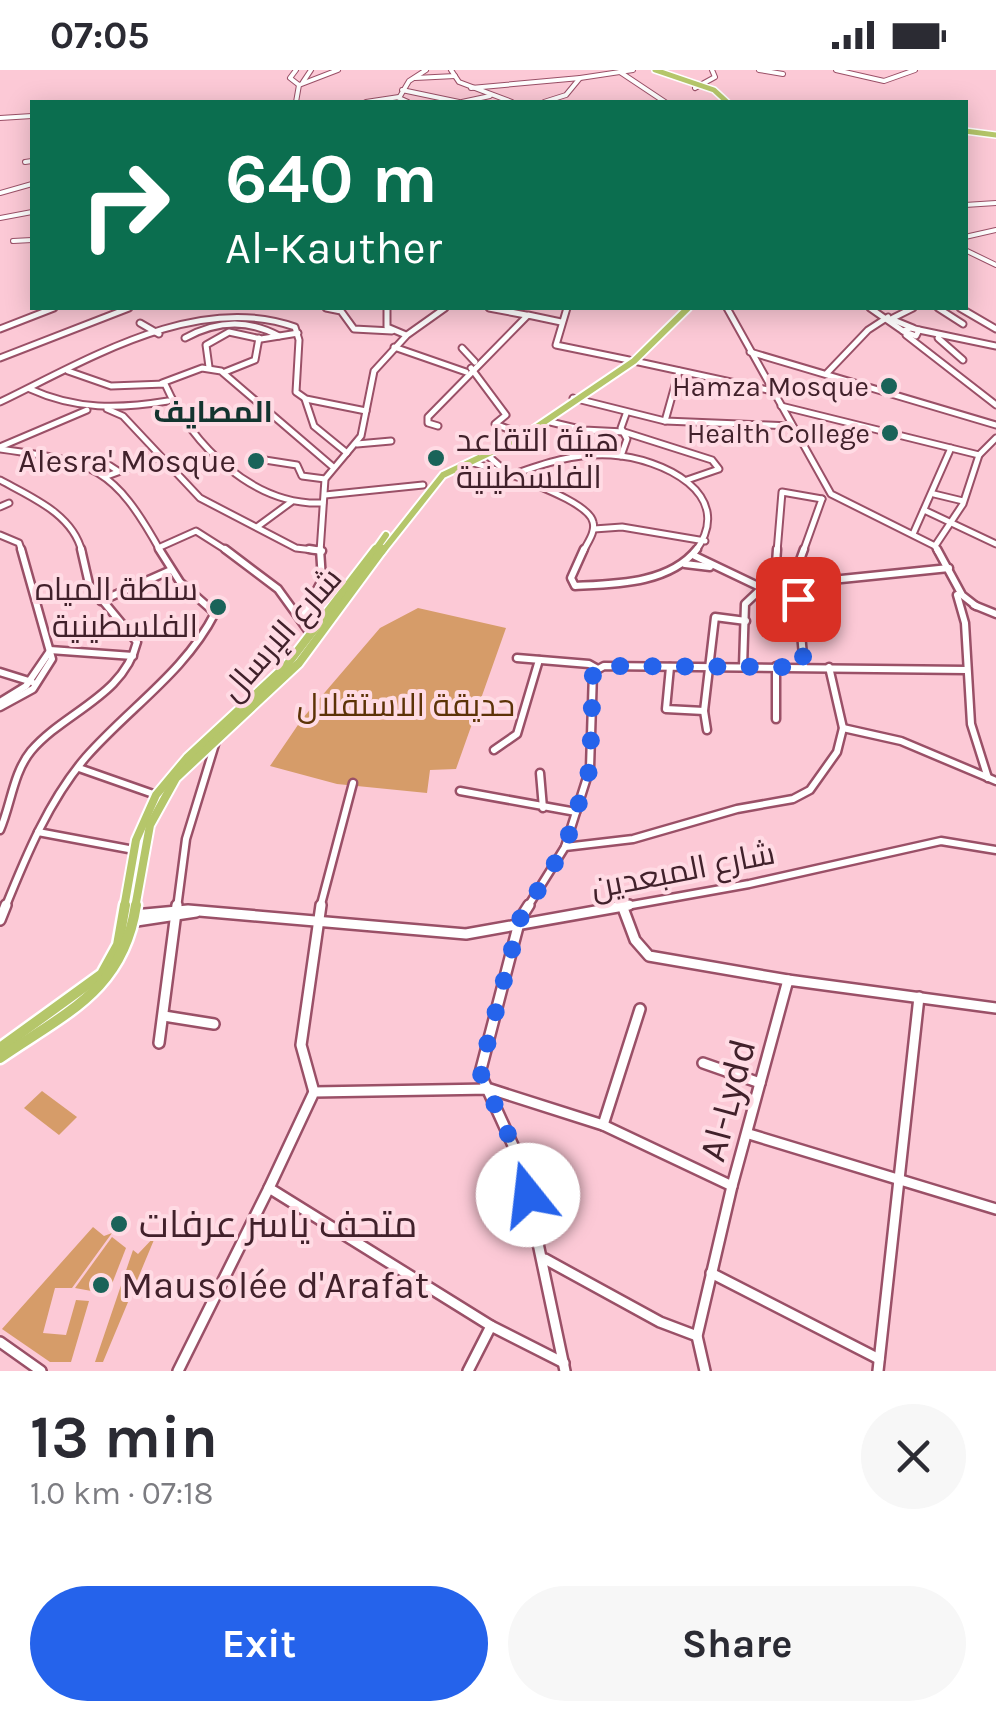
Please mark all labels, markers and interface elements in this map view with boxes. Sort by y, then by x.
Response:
text: 07:05 [50,13,149,58]
text: 640 m [225,138,438,220]
icon: right [60,140,190,270]
text: Al-Kauther [225,222,442,274]
place label: Hamza Mosque [672,370,869,403]
marker: Hamza Mosque [878,375,900,397]
district label: المصايف [153,394,273,430]
place label: Health College [687,417,870,450]
place label: هيئة التقاعد الفلسطينية [456,422,619,496]
marker: Health College [879,422,901,444]
place label: Alesra' Mosque [18,443,236,480]
marker: هيئة التقاعد الفلسطينية [425,447,447,469]
marker: Alesra' Mosque [245,450,267,472]
pin [756,557,841,642]
street label: شارع الإرسال [213,560,352,710]
place label: سلطة المياه الفلسطينية [35,571,198,645]
icon: arrive [771,572,826,627]
marker: سلطة المياه الفلسطينية [207,596,229,618]
park label: حديقة الاستقلال [297,687,515,724]
street label: شارع المبعدين [588,835,779,909]
street label: Al-Lydd [690,1034,765,1166]
position arrow [476,1143,580,1247]
place label: متحف ياسر عرفات [139,1202,417,1247]
marker: متحف ياسر عرفات [108,1213,130,1235]
place label: Mausolée d'Arafat [121,1263,429,1308]
marker: Mausolée d'Arafat [90,1274,112,1296]
text: 13 min [30,1402,218,1472]
button: close [861,1404,966,1509]
text: 1.0 km · 07:18 [30,1475,213,1512]
button: Exit [30,1586,488,1701]
button: Share [508,1586,966,1701]

